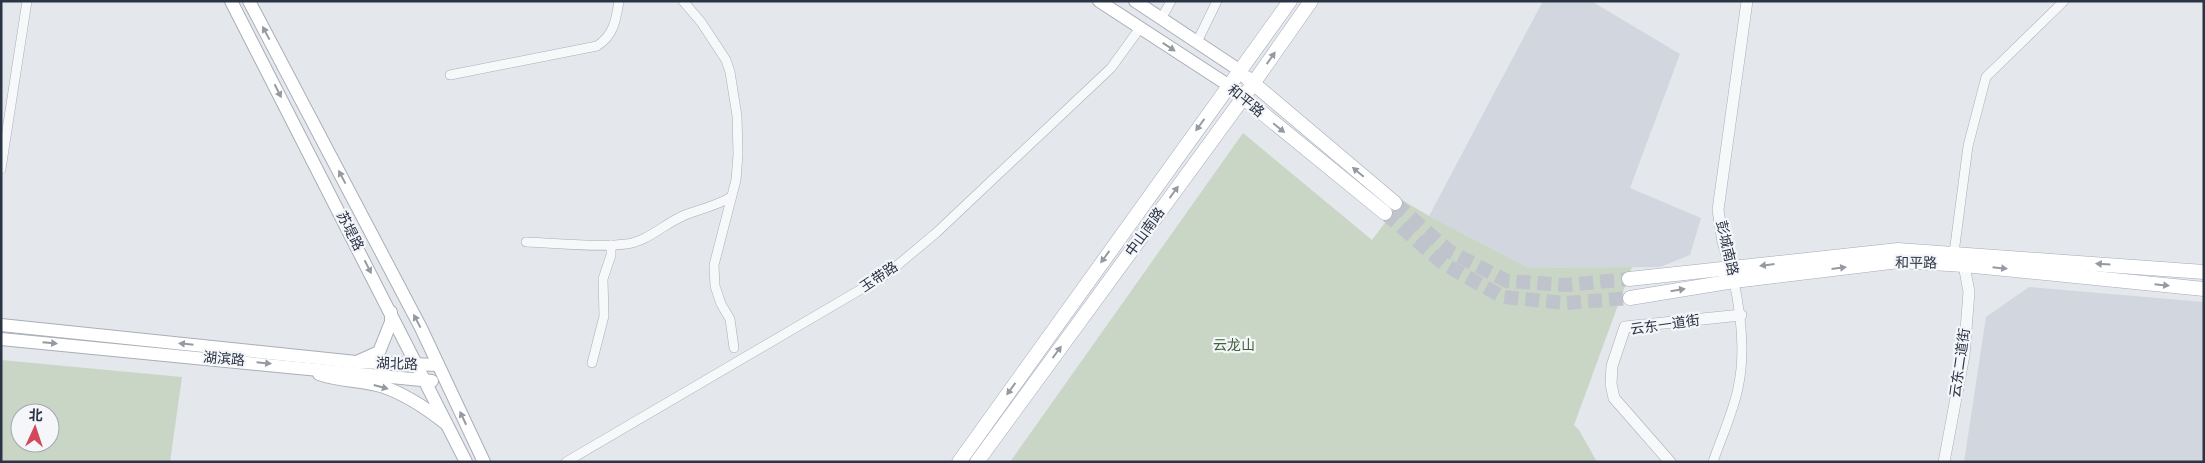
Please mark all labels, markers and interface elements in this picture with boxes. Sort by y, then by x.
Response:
one-way arrow [262,26,270,41]
one-way arrow [1163,42,1176,52]
one-way arrow [1266,51,1276,65]
street label: 和平路 [1224,81,1268,121]
one-way arrow [274,84,282,98]
one-way arrow [1194,118,1205,131]
one-way arrow [1272,122,1285,133]
one-way arrow [1352,166,1365,177]
one-way arrow [338,170,346,184]
one-way arrow [1169,186,1179,199]
street label: 中山南路 [1122,204,1168,260]
street label: 苏堤路 [333,208,367,254]
street label: 彭城南路 [1712,219,1742,277]
one-way arrow [1100,250,1110,264]
street label: 和平路 [1895,254,1937,272]
street label: 玉带路 [857,258,901,296]
one-way arrow [364,260,372,274]
one-way arrow [2095,260,2111,268]
one-way arrow [1758,261,1774,269]
one-way arrow [1831,264,1847,272]
one-way arrow [1993,264,2009,272]
one-way arrow [2154,281,2170,289]
one-way arrow [1670,286,1686,294]
street label: 云东一道街 [1629,312,1701,338]
one-way arrow [413,314,422,327]
street label: 云东二道街 [1947,327,1973,399]
park label: 云龙山 [1213,337,1255,354]
one-way arrow [42,340,58,348]
one-way arrow [178,340,194,348]
one-way arrow [1052,346,1063,359]
street label: 湖滨路 [202,349,246,369]
street label: 湖北路 [376,355,418,373]
one-way arrow [256,359,272,367]
one-way arrow [1006,383,1016,396]
one-way arrow [374,384,389,392]
north arrow [10,403,60,453]
text: 北 [28,407,43,424]
one-way arrow [459,411,467,425]

